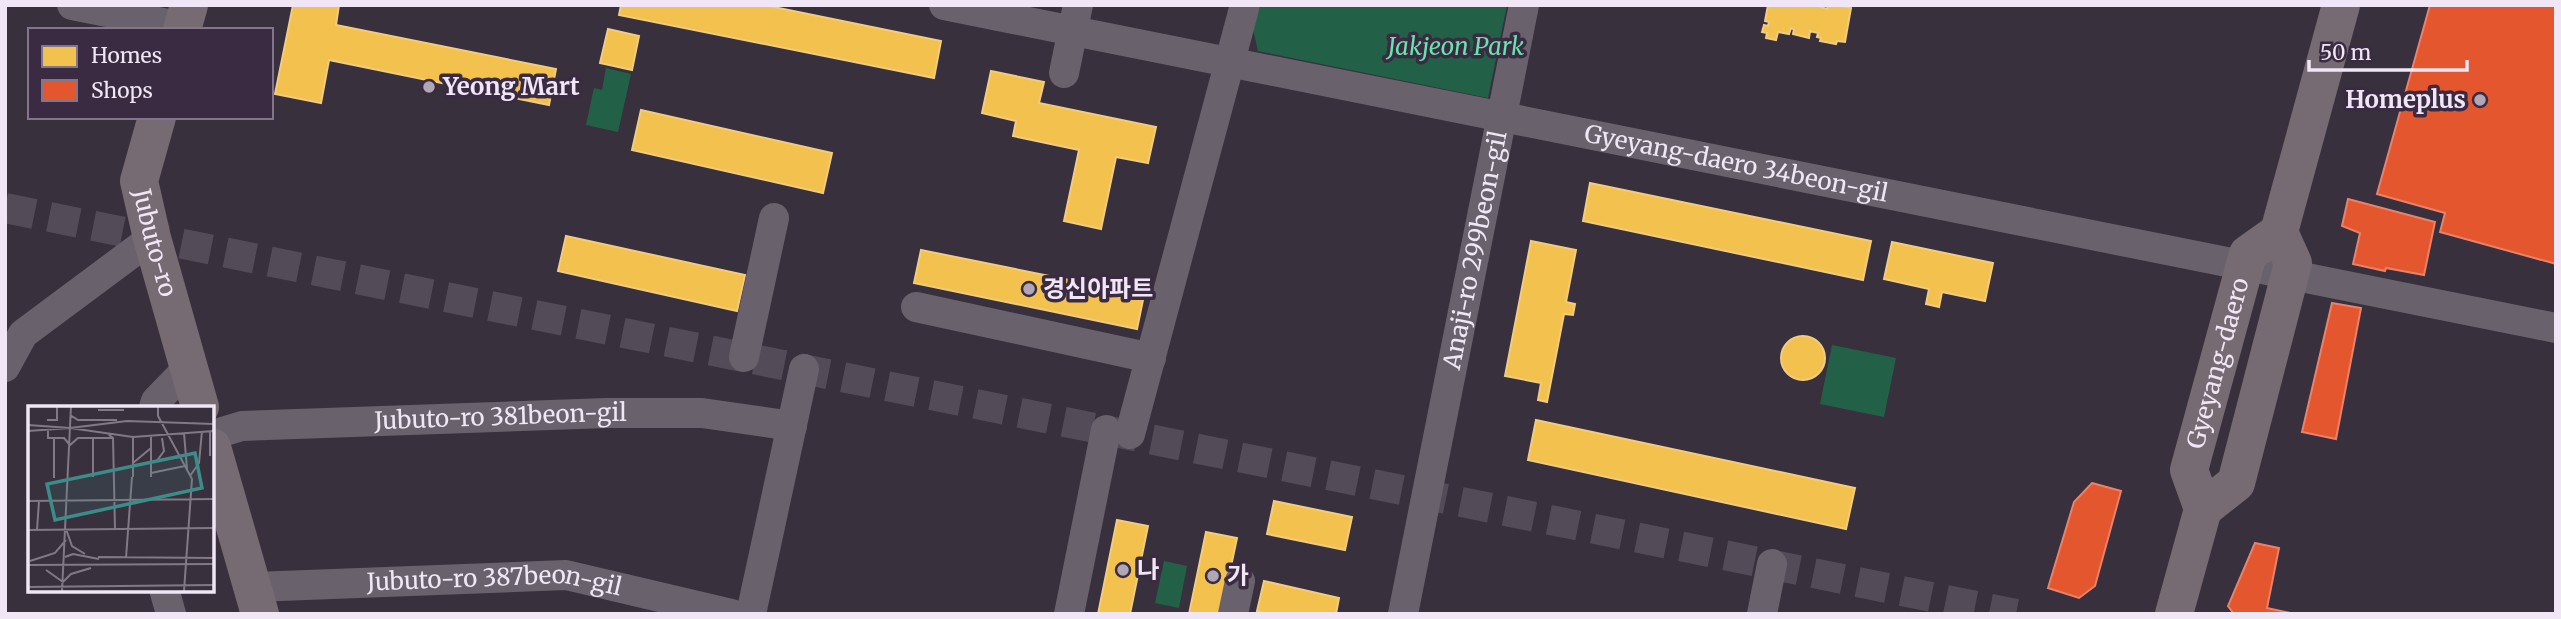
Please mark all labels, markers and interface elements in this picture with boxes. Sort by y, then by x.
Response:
legend [28,28,273,119]
scale bar [2309,28,2466,72]
park label: Jakjeon Park [1385,31,1524,62]
text: 50 m [2320,39,2371,66]
text: Homes [91,42,162,69]
place label: Yeong Mart [442,71,580,102]
text: Shops [91,77,153,104]
marker: Yeong Mart [421,79,437,95]
place label: Homeplus [2345,84,2466,115]
marker: Homeplus [2472,92,2488,108]
street label: Gyeyang-daero 34beon-gil [1582,118,1891,209]
street label: Anaji-ro 299beon-gil [1436,128,1514,373]
street label: Jubuto-ro [126,185,184,300]
place label: 경신아파트 [1043,273,1153,304]
street label: Gyeyang-daero [2180,274,2256,452]
marker: 경신아파트 [1021,281,1037,297]
street label: Jubuto-ro 381beon-gil [373,397,627,436]
inset map [28,406,214,591]
place label: 나 [1137,554,1159,585]
street label: Jubuto-ro 387beon-gil [365,559,625,603]
place label: 가 [1227,560,1249,591]
marker: 나 [1115,562,1131,578]
marker: 가 [1205,568,1221,584]

